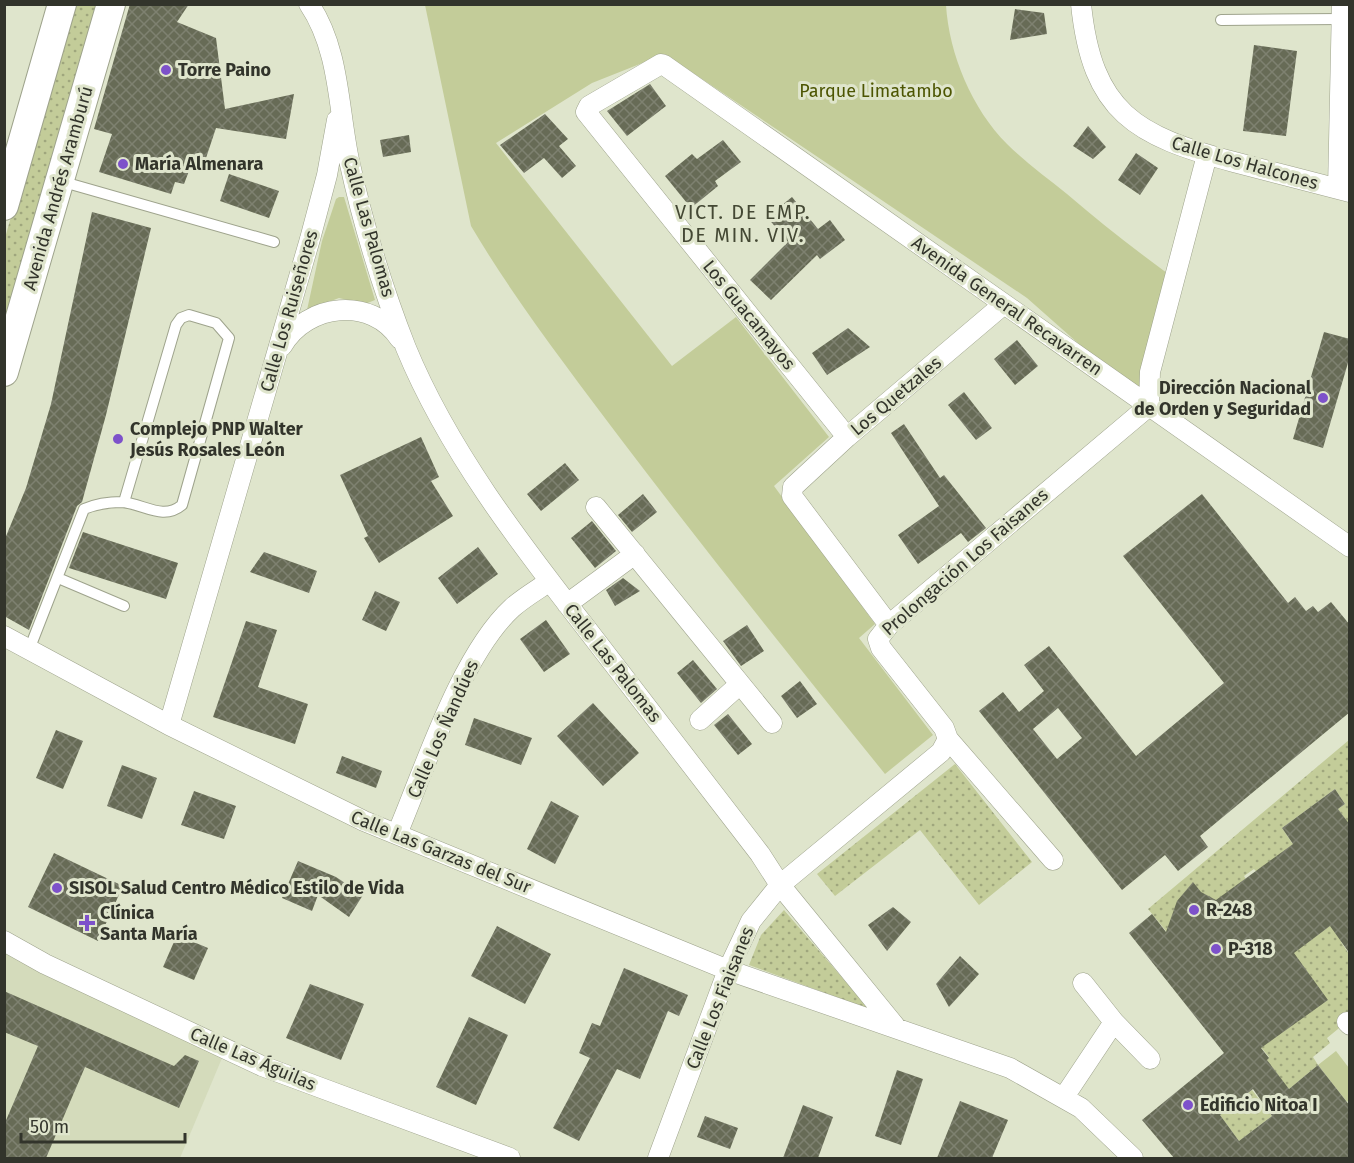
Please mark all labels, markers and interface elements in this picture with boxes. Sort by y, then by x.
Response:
place label: Torre Paino [178,59,271,81]
marker: Torre Paino [159,63,173,77]
park label: Parque Limatambo [799,80,953,102]
street label: Avenida Andrés Aramburú [18,83,98,293]
street label: Calle Los Halcones [1169,132,1321,194]
place label: María Almenara [135,153,263,175]
street label: Calle Las Palomas [339,155,399,299]
marker: María Almenara [116,157,130,171]
district label: VICT. DE EMP. DE MIN. VIV. [675,200,811,247]
street label: Calle Los Ruiseñores [255,228,323,394]
street label: Avenida General Recavarren [907,232,1107,380]
street label: Los Guacamayos [698,256,800,374]
street label: Los Quetzales [846,352,946,440]
place label: Dirección Nacional de Orden y Seguridad [1134,377,1312,420]
marker: Dirección Nacional de Orden y Seguridad [1316,391,1330,405]
place label: Complejo PNP Walter Jesús Rosales León [129,418,304,461]
marker: Complejo PNP Walter Jesús Rosales León [111,432,125,446]
street label: Prolongación Los Faisanes [877,484,1053,640]
street label: Calle Las Palomas [560,599,666,727]
street label: Calle Los Ñandúes [402,656,483,801]
street label: Calle Las Garzas del Sur [348,806,534,898]
place label: SISOL Salud Centro Médico Estilo de Vida [69,877,404,899]
marker: SISOL Salud Centro Médico Estilo de Vida [50,881,64,895]
place label: R-248 [1206,899,1252,921]
place label: Clínica Santa María [100,902,198,945]
marker: R-248 [1187,903,1201,917]
marker: Clínica Santa María [78,914,96,932]
street label: Calle Los Fiaisanes [681,924,759,1072]
place label: P-318 [1228,938,1273,960]
marker: P-318 [1209,942,1223,956]
street label: Calle Las Águilas [187,1022,320,1095]
place label: Edificio Nitoa I [1200,1094,1318,1116]
marker: Edificio Nitoa I [1181,1098,1195,1112]
scale bar [21,1106,184,1144]
text: 50 m [30,1116,69,1138]

